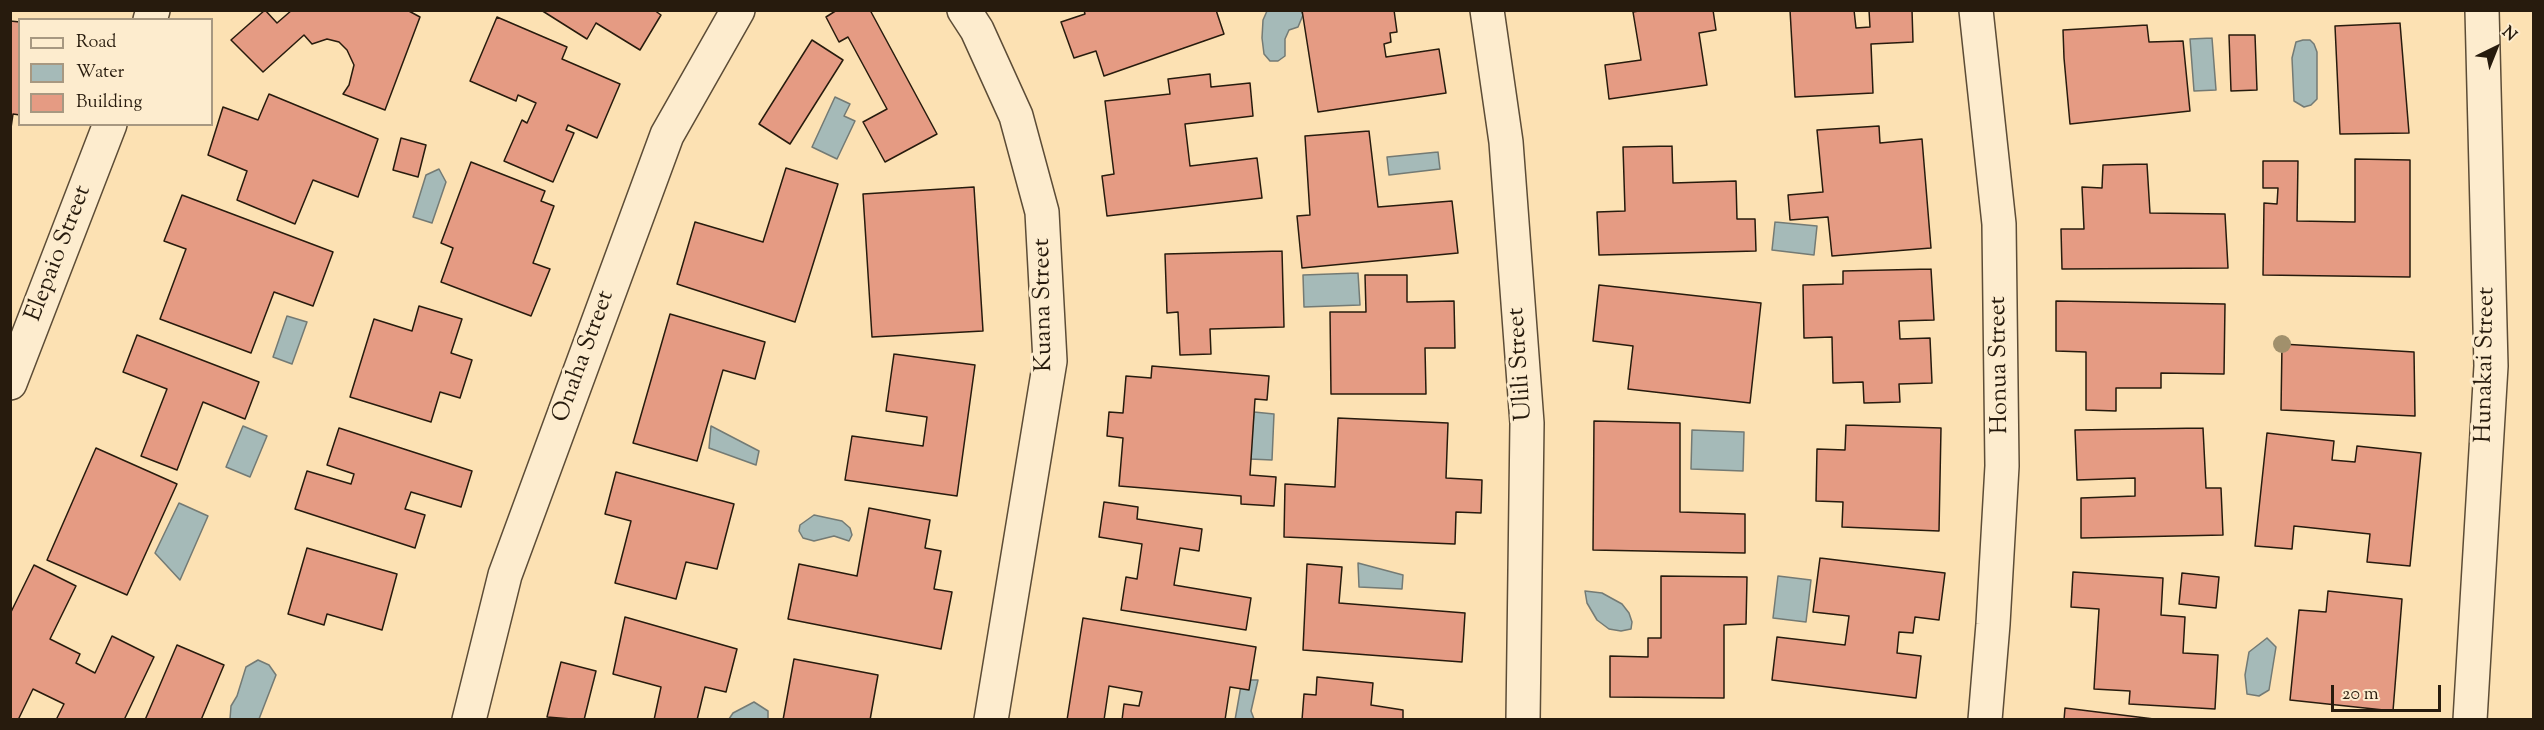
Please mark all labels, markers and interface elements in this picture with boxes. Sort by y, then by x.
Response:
legend [18,18,213,126]
north arrow [2466,18,2526,78]
text: N [2496,22,2521,47]
text: Road [76,30,116,56]
text: Water [76,60,124,86]
text: Building [76,90,142,116]
street label: Elepaio Street [21,182,99,326]
street label: Kuana Street [1029,238,1061,372]
street label: Onaha Street [548,287,622,427]
street label: Hunakai Street [2471,287,2503,443]
street label: Honua Street [1985,296,2017,434]
street label: Ulili Street [1504,306,1540,422]
scale bar [2334,673,2444,711]
text: 20 m [2342,682,2379,708]

